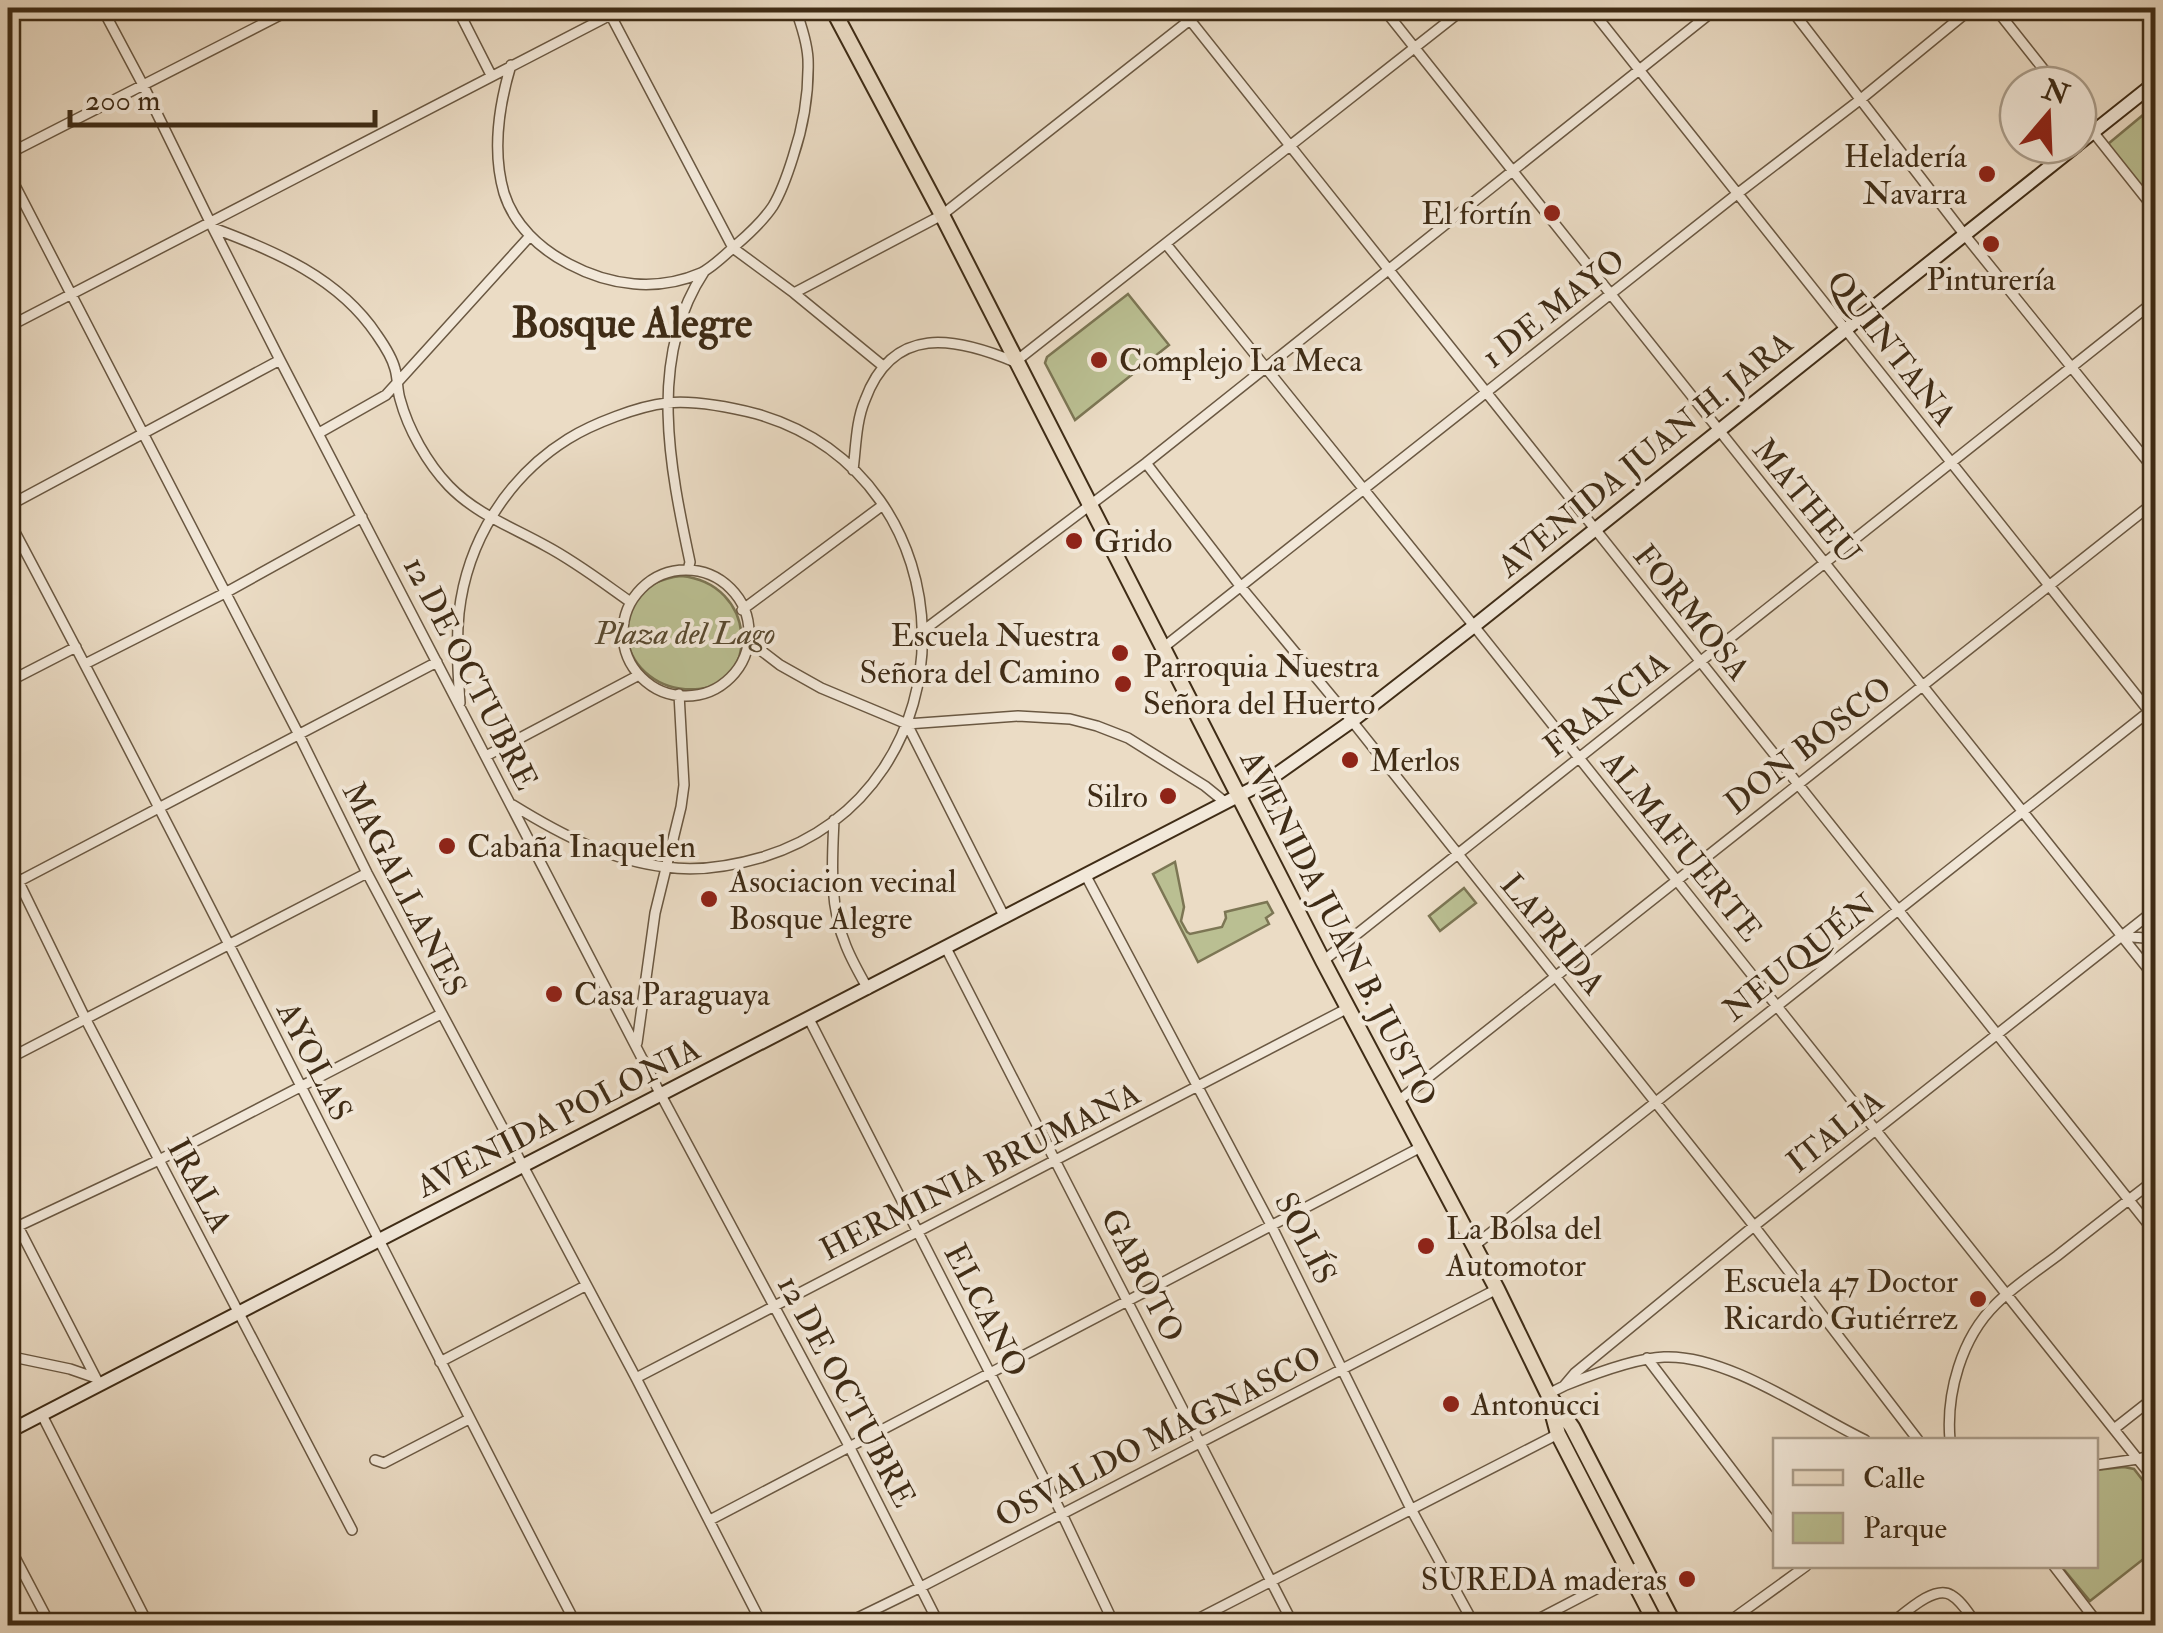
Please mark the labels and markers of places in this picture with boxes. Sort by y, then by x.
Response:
place label: Heladería Navarra [1844,137,1968,214]
marker: Heladería Navarra [1976,163,1998,185]
place label: El fortín [1421,194,1532,234]
marker: El fortín [1541,202,1563,224]
marker: Pinturería [1980,233,2002,255]
place label: Pinturería [1926,260,2056,300]
place label: Complejo La Meca [1119,341,1363,381]
marker: Complejo La Meca [1088,349,1110,371]
place label: Grido [1094,522,1172,562]
marker: Grido [1063,530,1085,552]
place label: Escuela Nuestra Señora del Camino [860,616,1101,693]
marker: Escuela Nuestra Señora del Camino [1109,642,1131,664]
place label: Parroquia Nuestra Señora del Huerto [1143,647,1380,724]
marker: Parroquia Nuestra Señora del Huerto [1112,673,1134,695]
place label: Merlos [1370,741,1460,781]
marker: Merlos [1339,749,1361,771]
place label: Silro [1086,777,1148,817]
marker: Silro [1157,785,1179,807]
place label: Cabaña Inaquelen [467,827,696,867]
marker: Cabaña Inaquelen [436,835,458,857]
place label: Asociacion vecinal Bosque Alegre [728,862,956,939]
marker: Asociacion vecinal Bosque Alegre [698,888,720,910]
place label: Casa Paraguaya [574,975,771,1015]
marker: Casa Paraguaya [543,983,565,1005]
place label: La Bolsa del Automotor [1445,1209,1602,1286]
marker: La Bolsa del Automotor [1415,1235,1437,1257]
place label: Escuela 47 Doctor Ricardo Gutiérrez [1723,1262,1958,1339]
marker: Escuela 47 Doctor Ricardo Gutiérrez [1967,1288,1989,1310]
place label: Antonucci [1470,1385,1600,1425]
marker: Antonucci [1440,1393,1462,1415]
place label: SUREDA maderas [1421,1560,1667,1600]
marker: SUREDA maderas [1676,1568,1698,1590]

